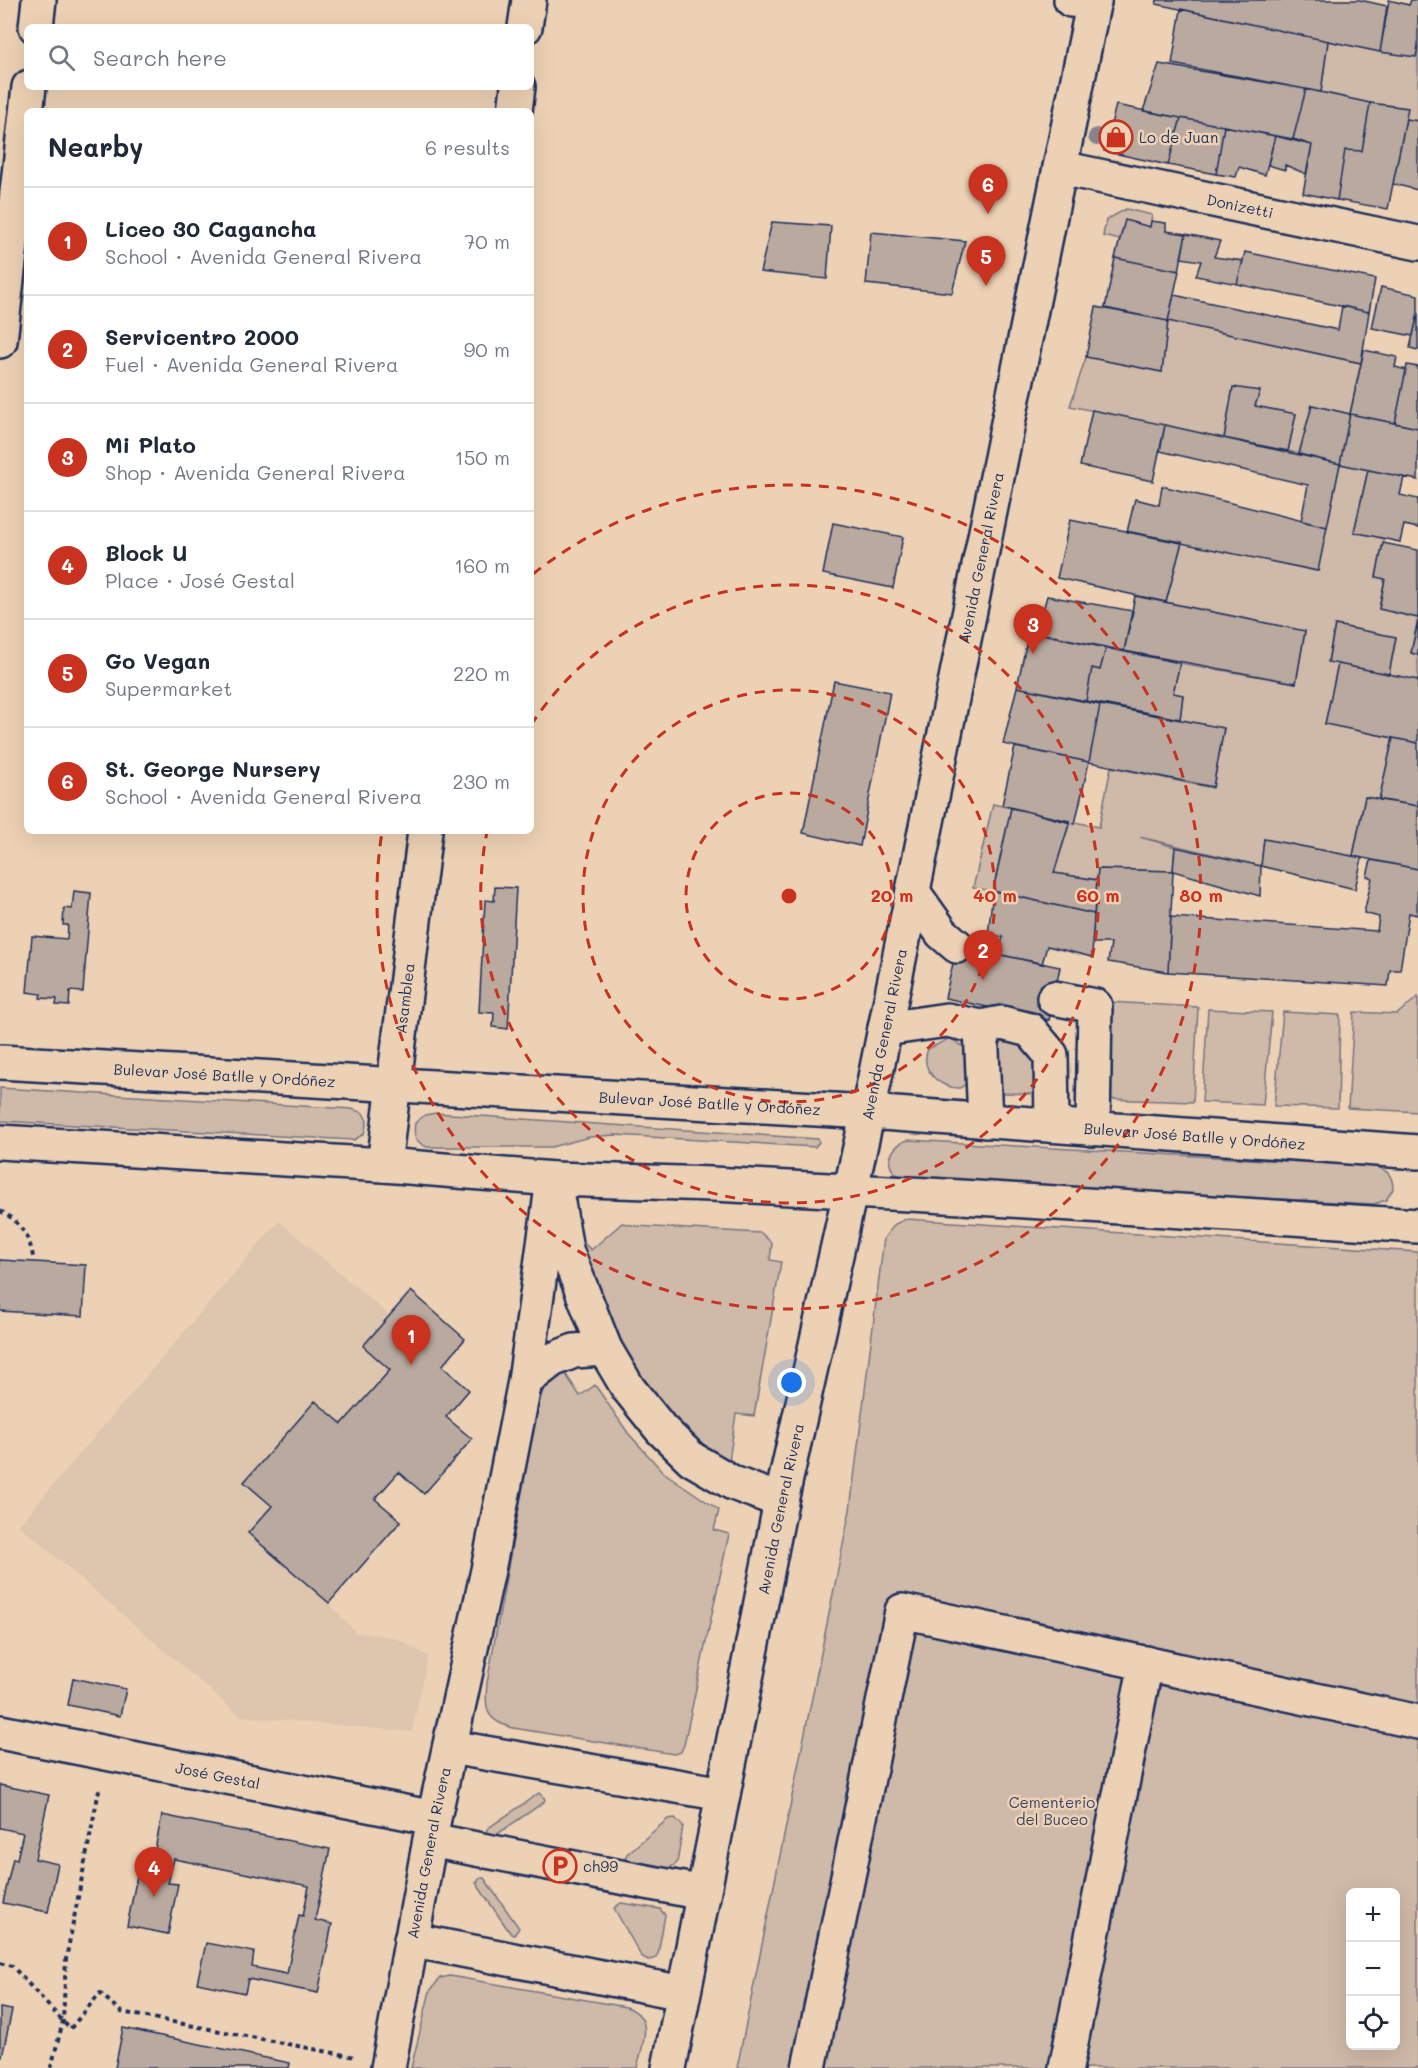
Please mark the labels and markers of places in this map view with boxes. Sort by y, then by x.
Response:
shop icon: Lo de Juan [1098,119,1134,155]
place label: Lo de Juan [1139,127,1218,147]
pin: 6 [968,164,1008,214]
pin: 5 [966,236,1006,286]
pin: 3 [1014,604,1052,654]
centre of rings [779,886,799,906]
pin: 2 [964,930,1002,980]
pin: 1 [392,1316,430,1365]
pin: 4 [134,1848,174,1897]
parking icon: ch99 [542,1848,578,1884]
place label: ch99 [583,1856,618,1876]

